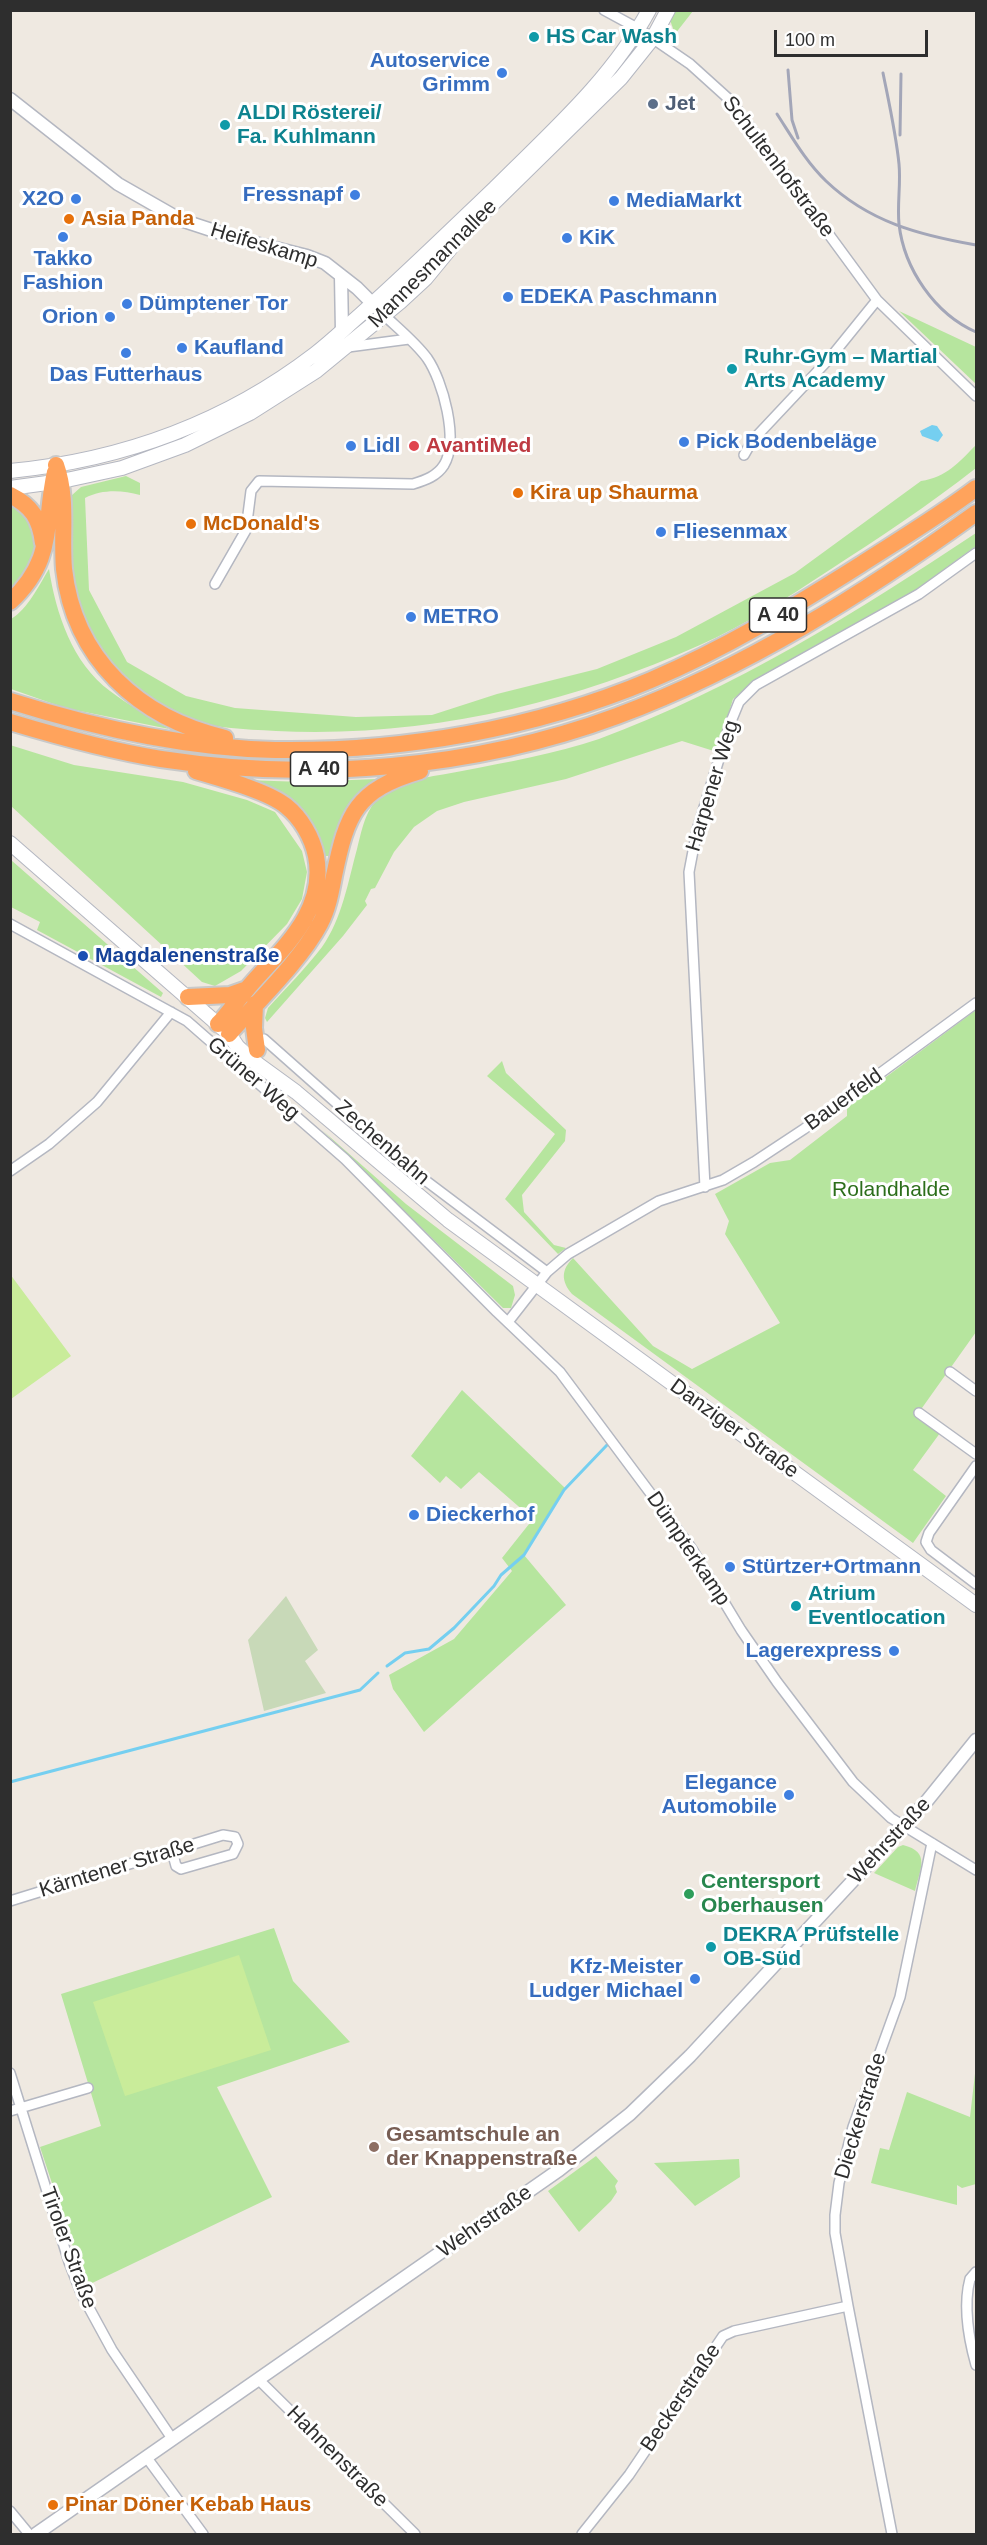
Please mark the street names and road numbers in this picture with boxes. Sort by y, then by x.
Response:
street label: Schultenhofstraße [717,91,839,243]
street label: Mannesmannallee [363,194,503,334]
street label: Heifeskamp [207,218,321,274]
road number: A 40 [750,598,806,632]
street label: Harpener Weg [681,717,745,855]
road number: A 40 [290,752,348,786]
street label: Grüner Weg [202,1032,304,1126]
street label: Bauerfeld [800,1063,888,1137]
street label: Zechenbahn [330,1095,434,1191]
street label: Danziger Straße [665,1374,803,1484]
street label: Dümpterkamp [641,1487,735,1611]
street label: Wehrstraße [844,1792,936,1890]
street label: Kärntener Straße [36,1832,198,1904]
street label: Dieckerstraße [830,2050,892,2182]
street label: Wehrstraße [433,2180,537,2264]
street label: Tiroler Straße [34,2184,102,2312]
street label: Beckerstraße [636,2339,726,2457]
street label: Hahnenstraße [281,2401,393,2513]

